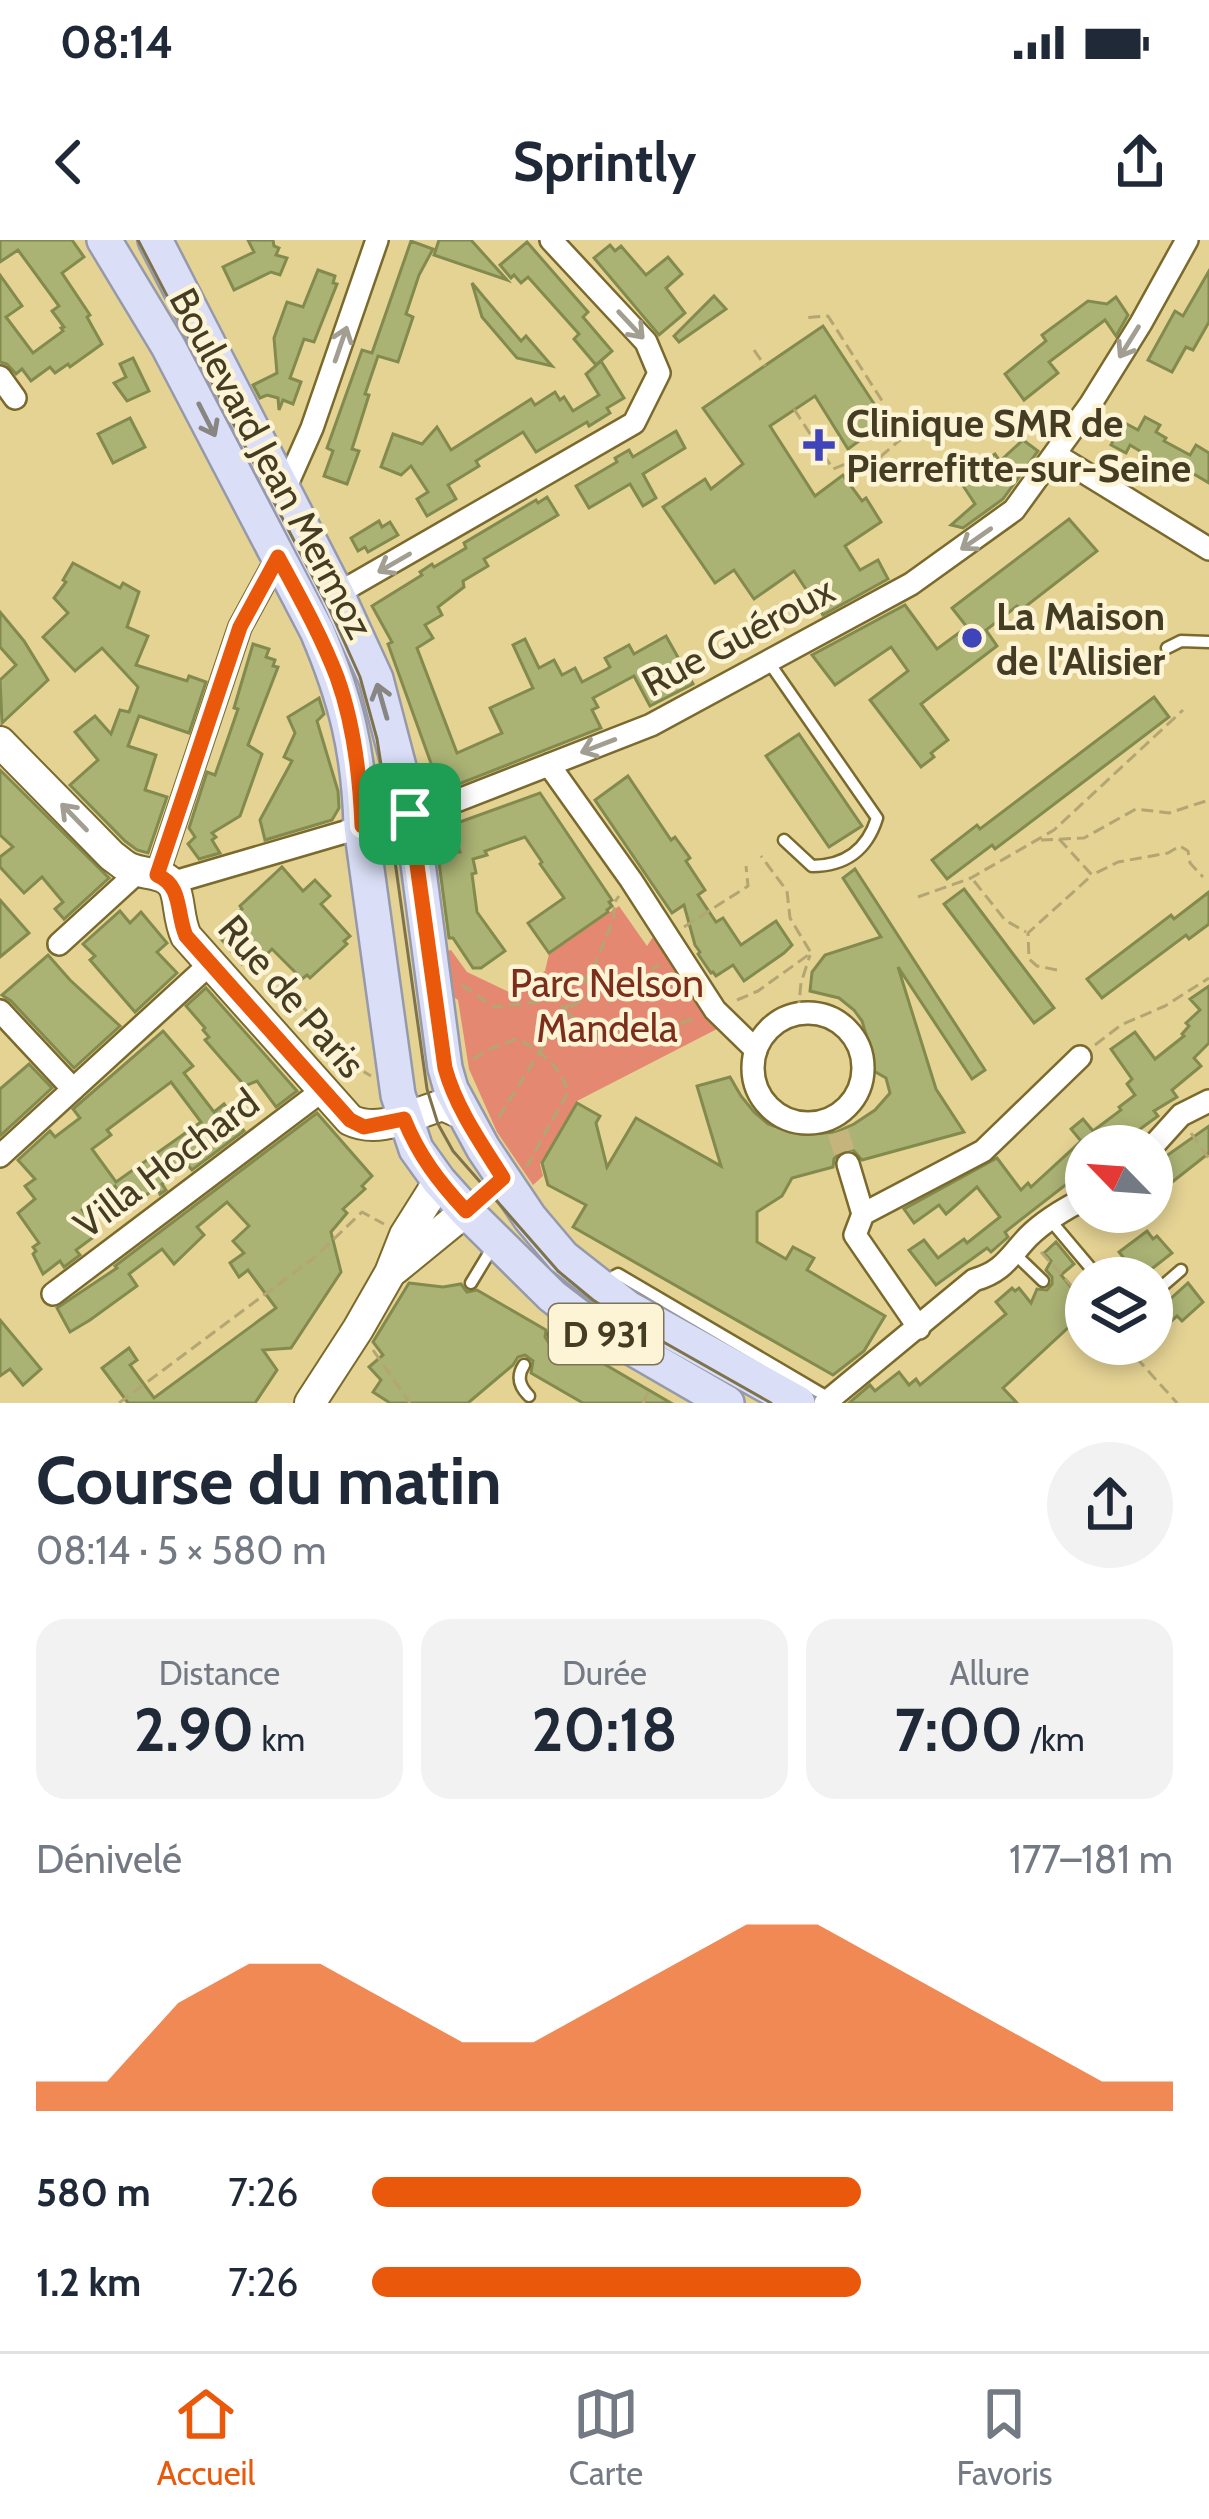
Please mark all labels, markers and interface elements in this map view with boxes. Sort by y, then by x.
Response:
text: 08:14 [60,15,174,69]
icon: back [36,129,102,195]
text: Sprintly [513,129,696,195]
icon: share [1107,129,1173,195]
street label: Boulevard Jean Mermoz [159,280,385,646]
one-way arrow [616,310,644,340]
one-way arrow [1117,324,1141,358]
one-way arrow [331,326,353,364]
place label: Clinique SMR de Pierrefitte-sur-Seine [846,399,1191,492]
one-way arrow [196,402,219,438]
marker: Clinique SMR de Pierrefitte-sur-Seine [803,429,835,461]
one-way arrow [960,526,994,551]
one-way arrow [377,551,412,575]
street label: Rue Guéroux [634,565,843,707]
place label: La Maison de l'Alisier [996,592,1165,685]
marker: La Maison de l'Alisier [959,625,985,651]
one-way arrow [369,682,391,720]
one-way arrow [581,736,618,758]
pin [359,763,461,865]
icon: arrive [377,781,443,847]
one-way arrow [60,803,89,832]
street label: Rue de Paris [208,905,376,1087]
park label: Parc Nelson Mandela [510,959,704,1052]
street label: Villa Hochard [64,1078,268,1248]
north arrow [1065,1125,1173,1233]
map controls [1065,1125,1173,1365]
button: layers [1065,1257,1173,1365]
road number: D 931 [549,1304,663,1364]
text: Course du matin [36,1440,502,1521]
button: share [1047,1442,1173,1568]
text: 08:14 · 5 × 580 m [36,1526,326,1574]
text: Distance [159,1653,280,1693]
text: Durée [562,1653,647,1693]
text: Allure [950,1653,1029,1693]
text: 2.90 [134,1693,254,1766]
text: 20:18 [532,1693,677,1766]
text: 7:00 [894,1693,1023,1766]
text: km [254,1719,305,1759]
text: /km [1023,1719,1085,1759]
text: Dénivelé [36,1835,182,1883]
text: 177–181 m [1009,1835,1173,1883]
text: 580 m [36,2168,151,2216]
text: 7:26 [228,2168,298,2216]
text: 1.2 km [36,2258,141,2306]
text: 7:26 [228,2258,298,2306]
tab: Accueil [157,2381,255,2493]
tab: Carte [569,2381,643,2493]
tab: Favoris [957,2381,1052,2493]

